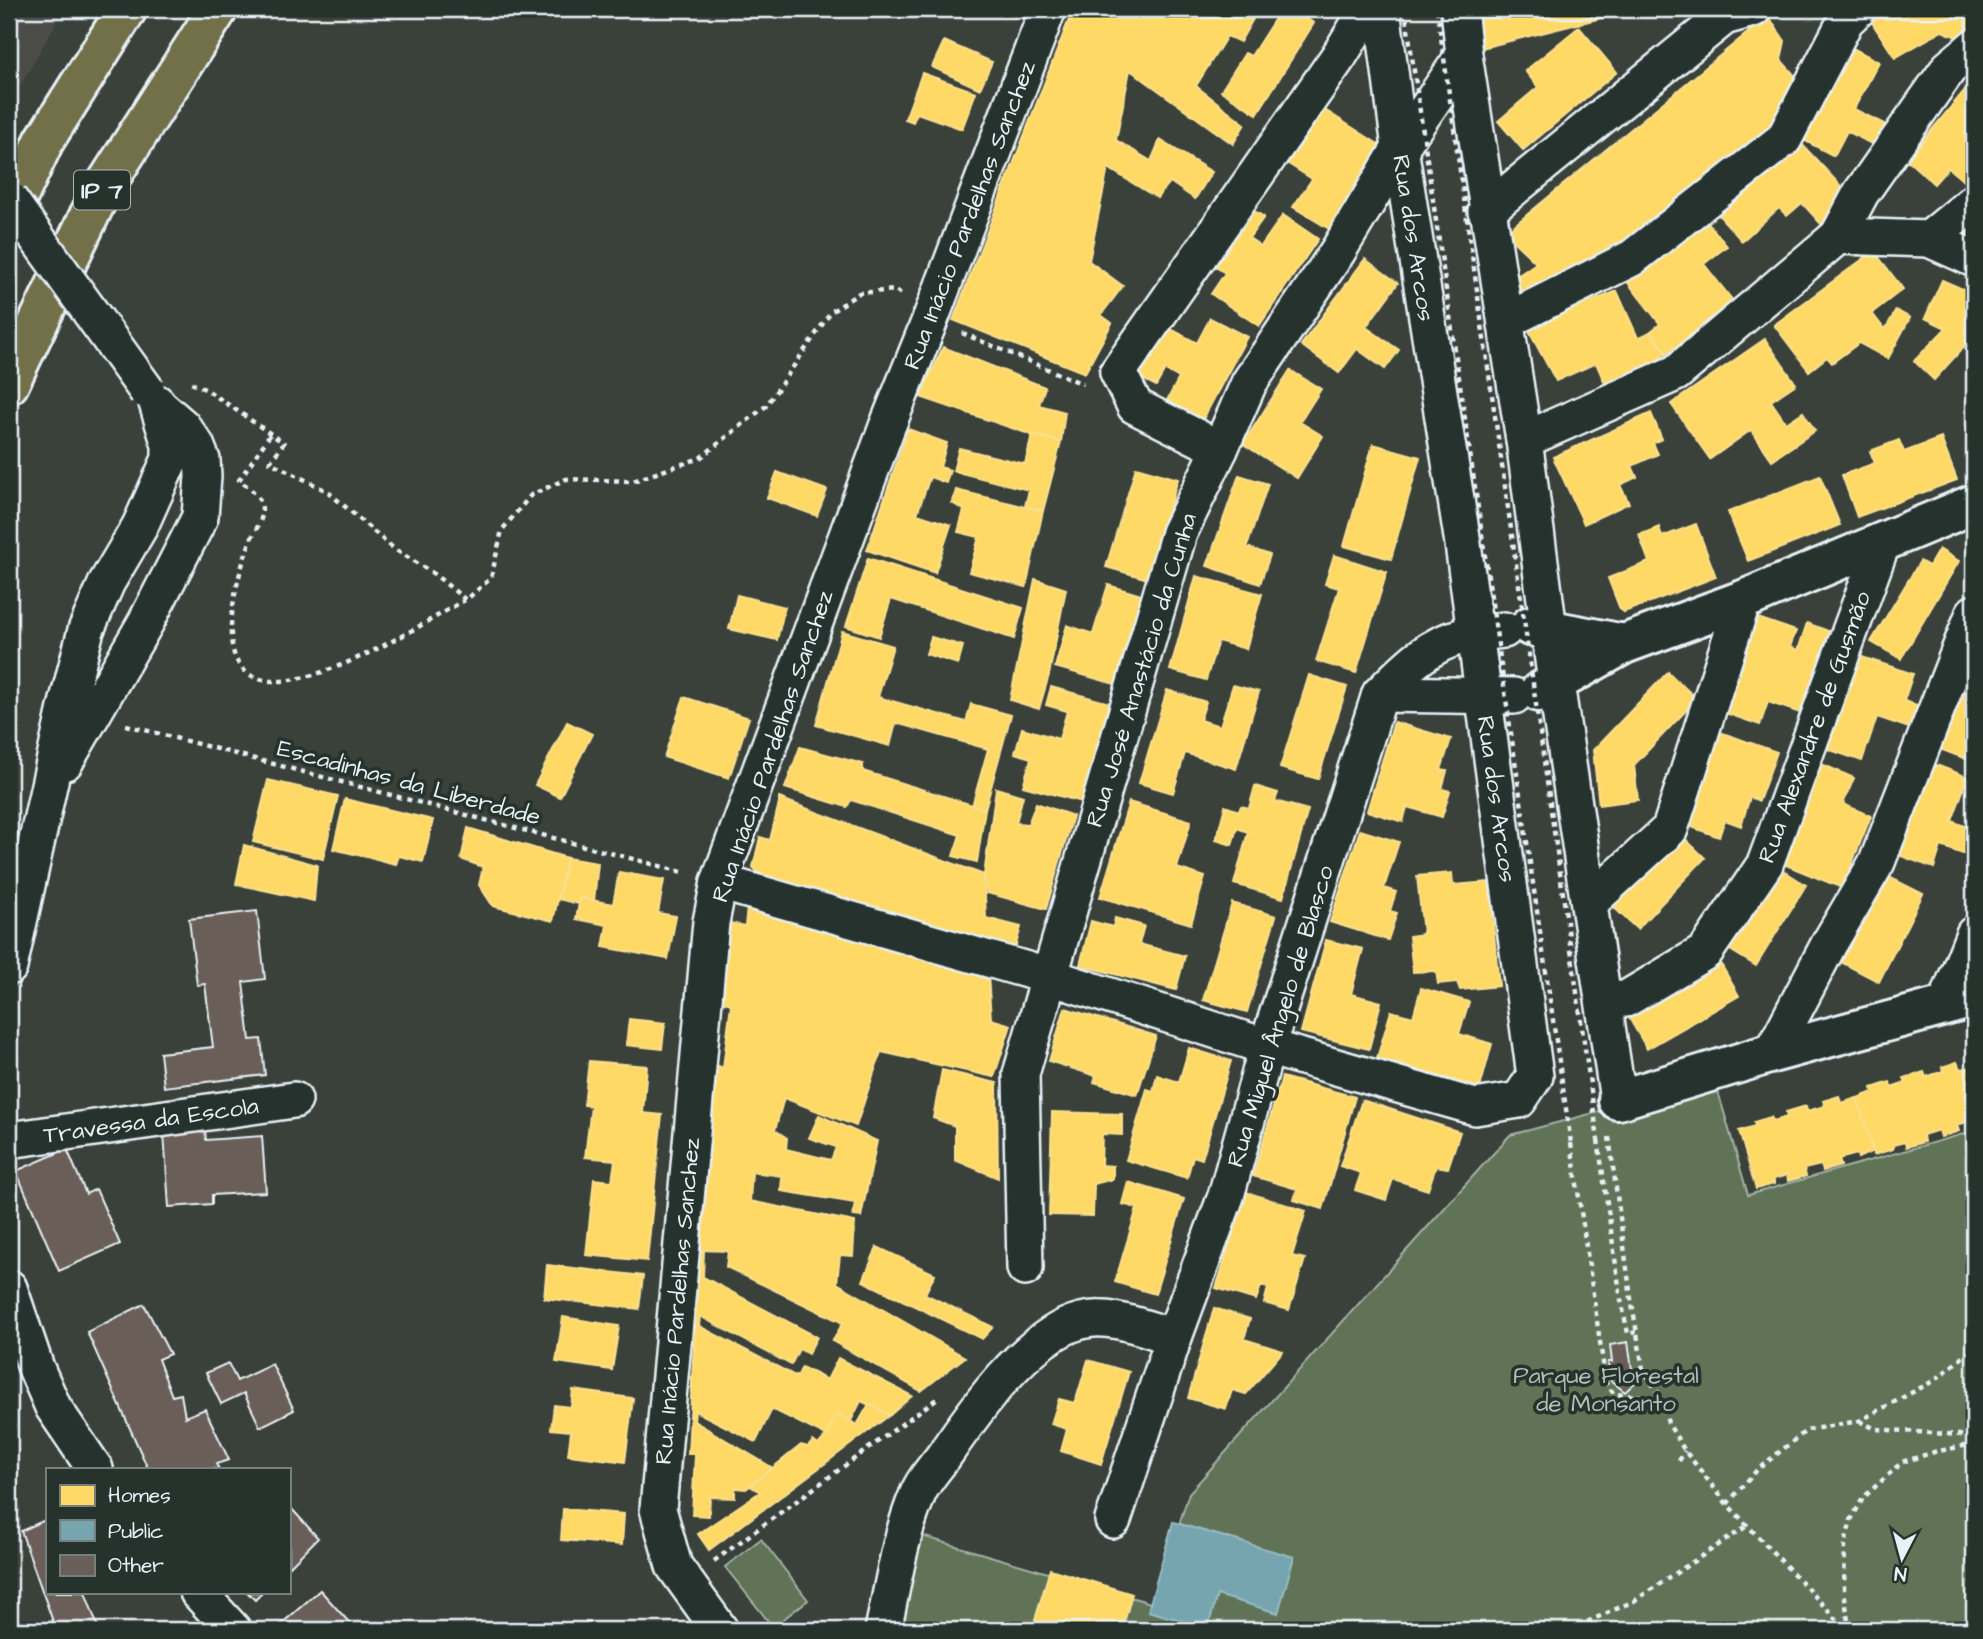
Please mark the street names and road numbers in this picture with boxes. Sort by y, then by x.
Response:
street label: Rua Inácio Pardelhas Sanchez [895,56,1045,375]
street label: Rua dos Arcos [1383,153,1443,324]
road number: IP 7 [74,170,130,210]
street label: Rua José Anastácio da Cunha [1078,509,1206,832]
street label: Rua Inácio Pardelhas Sanchez [703,586,842,907]
street label: Rua Alexandre de Gusmão [1750,586,1880,868]
street label: Rua dos Arcos [1467,714,1525,885]
street label: Escadinhas da Liberdade [273,731,544,834]
street label: Rua Miguel Ângelo de Blasco [1219,861,1344,1172]
street label: Travessa da Escola [41,1089,261,1153]
street label: Rua Inácio Pardelhas Sanchez [647,1136,709,1466]

